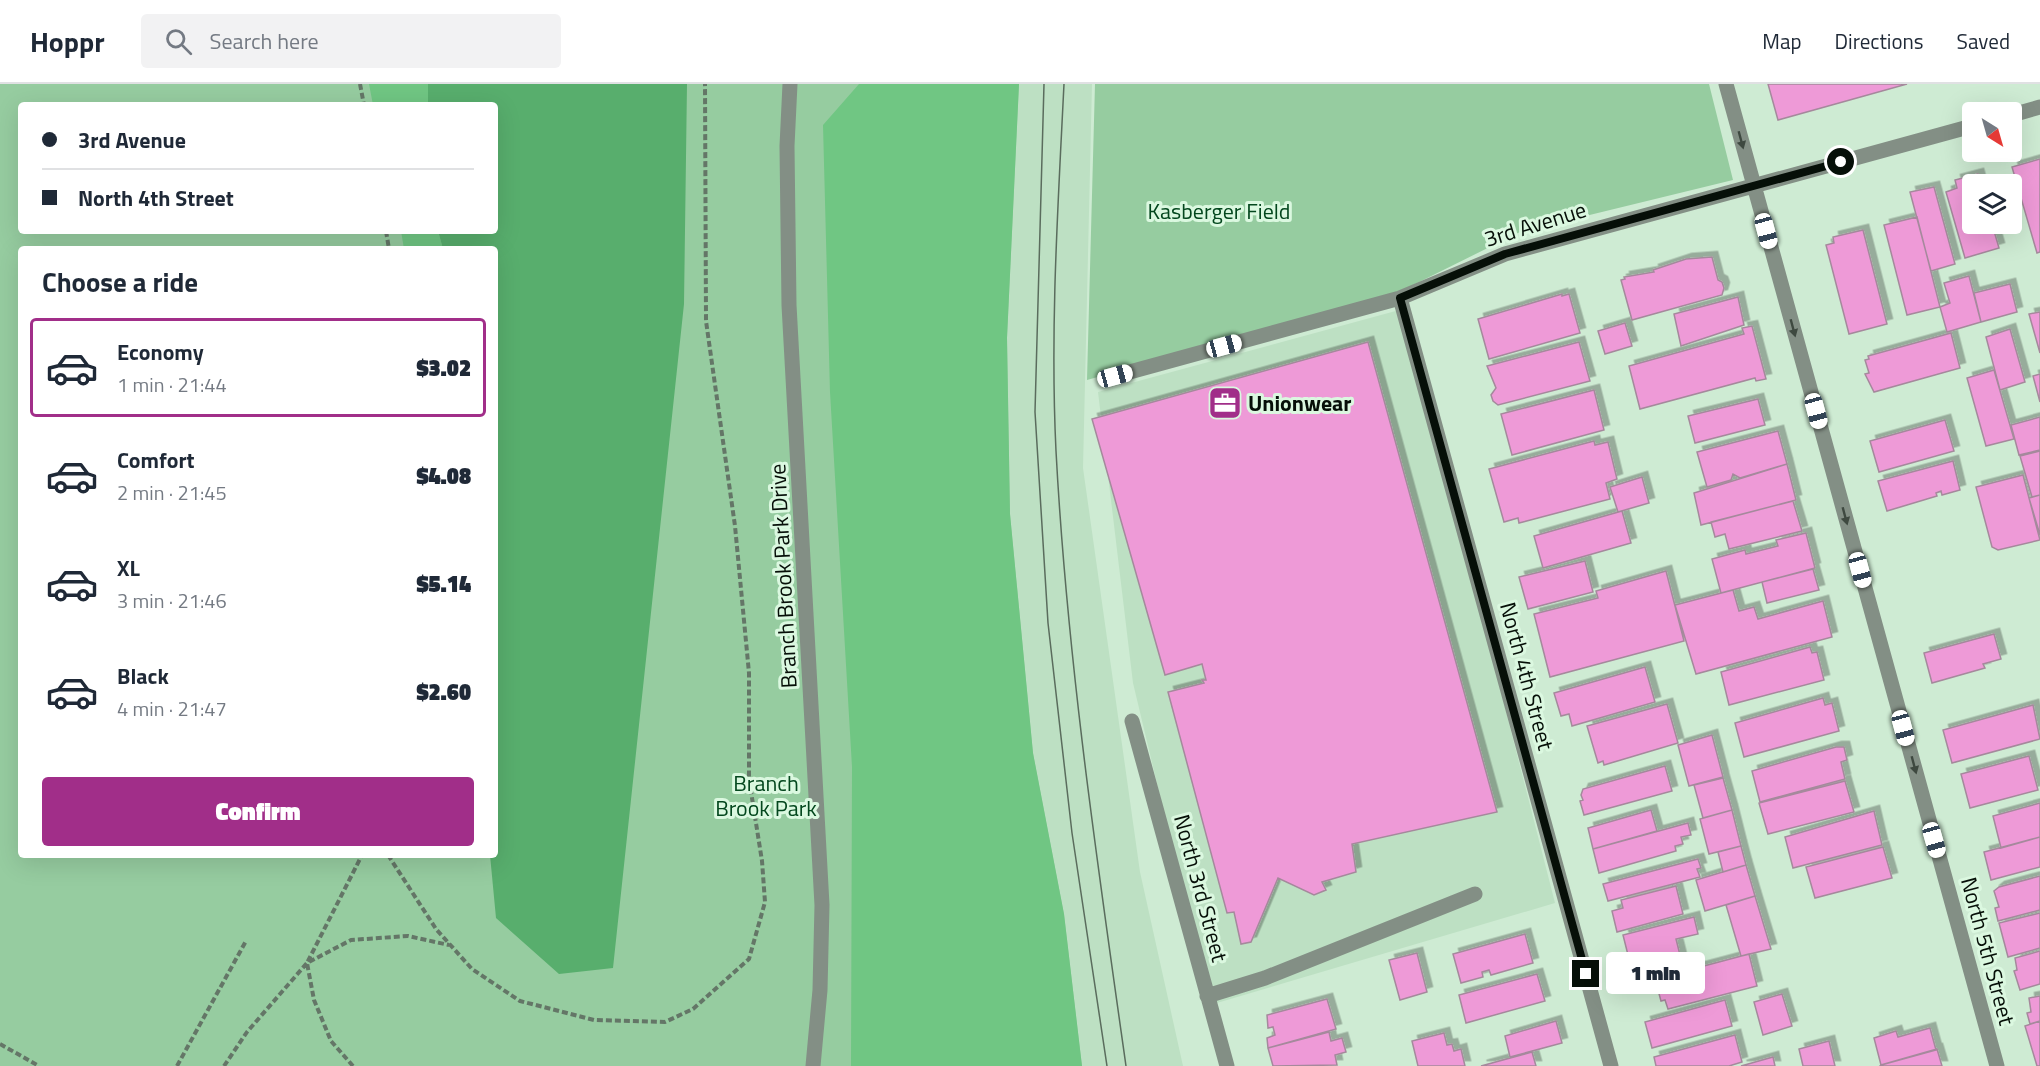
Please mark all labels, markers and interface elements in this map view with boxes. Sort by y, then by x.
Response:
search box [141,14,561,68]
text: Hoppr [30,20,105,63]
text: Search here [210,24,319,58]
icon: search [162,25,195,58]
text: Map [1762,25,1802,57]
text: Directions [1835,25,1924,57]
text: Saved [1957,25,2010,57]
north arrow [1962,102,2022,162]
map controls [1962,102,2022,234]
text: 3rd Avenue [78,123,186,157]
one-way arrow [1737,132,1746,150]
route start [1827,148,1854,175]
button: layers [1962,174,2022,234]
text: North 4th Street [78,181,234,215]
street label: 3rd Avenue [1480,192,1590,256]
park label: Kasberger Field [1147,194,1291,228]
car [1753,211,1779,251]
text: Choose a ride [42,261,198,302]
one-way arrow [1789,319,1798,337]
car [1204,333,1244,359]
text: Economy [117,335,204,369]
icon: car [45,341,99,395]
text: $3.02 [416,351,471,385]
car [1095,363,1135,389]
text: 1 min · 21:44 [117,369,227,400]
office icon: Unionwear [1207,385,1243,421]
place label: Unionwear [1248,386,1352,420]
car [1803,391,1829,431]
text: Comfort [117,443,195,477]
icon: car [45,449,99,503]
text: $4.08 [416,459,471,493]
street label: Branch Brook Park Drive [760,463,806,689]
text: 2 min · 21:45 [117,477,227,508]
one-way arrow [1841,507,1850,525]
car [1847,550,1873,590]
text: XL [117,551,140,585]
icon: car [45,557,99,611]
text: $5.14 [416,567,471,601]
text: 3 min · 21:46 [117,585,227,616]
street label: North 4th Street [1491,598,1563,754]
text: Black [117,659,169,693]
icon: car [45,665,99,719]
text: $2.60 [416,675,471,709]
text: 4 min · 21:47 [117,693,227,724]
car [1890,708,1916,748]
one-way arrow [1909,756,1919,774]
park label: Branch Brook Park [715,766,817,825]
button: Confirm [42,777,474,846]
street label: North 3rd Street [1165,811,1237,966]
car [1920,820,1948,860]
street label: North 5th Street [1952,873,2024,1029]
callout: 1 min [1607,953,1706,995]
text: 1 min [1631,957,1680,988]
route end [1572,960,1599,987]

